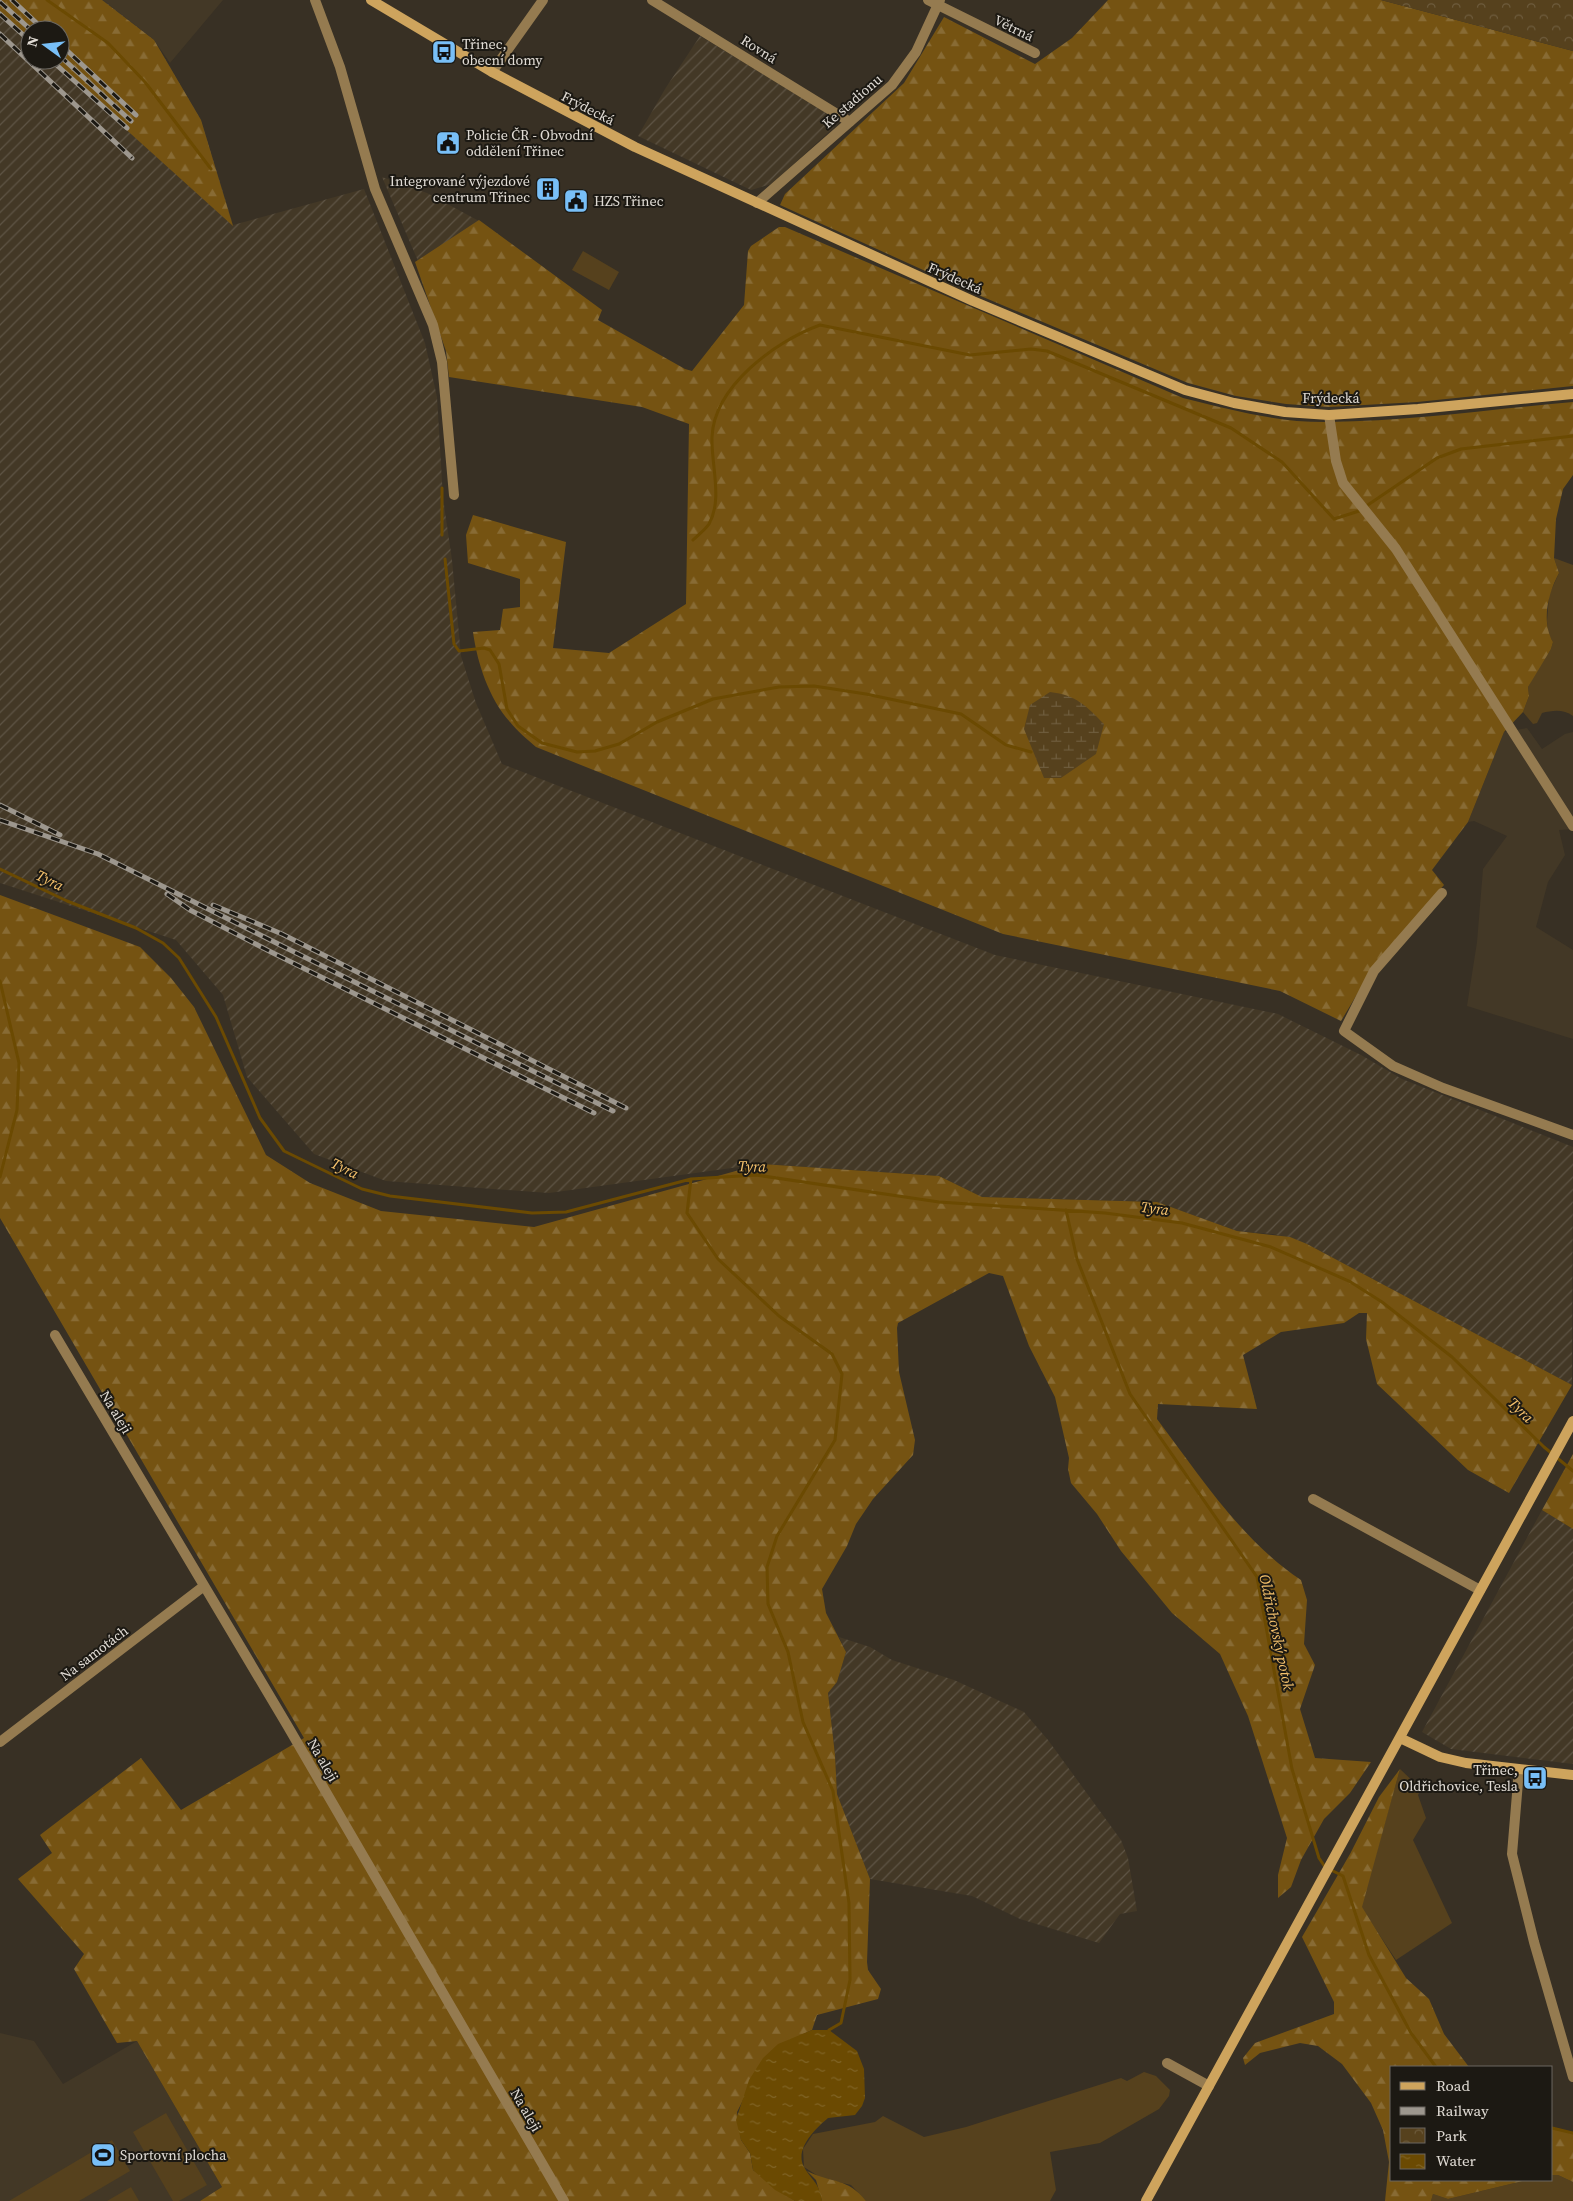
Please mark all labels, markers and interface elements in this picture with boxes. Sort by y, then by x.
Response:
street label: Větrná [991,10,1038,47]
north arrow [20,20,70,70]
street label: Rovná [737,30,782,68]
text: N [21,34,43,49]
place label: Třinec, obecní domy [462,34,543,70]
bus stop icon: Třinec, obecní domy [431,39,457,65]
street label: Ke stadionu [818,69,886,133]
street label: Frýdecká [558,86,619,130]
place label: Policie ČR - Obvodní oddělení Třinec [466,125,593,161]
public building icon: Policie ČR - Obvodní oddělení Třinec [435,130,461,156]
place label: Integrované výjezdové centrum Třinec [390,171,530,207]
building icon: Integrované výjezdové centrum Třinec [535,176,561,202]
public building icon: HZS Třinec [563,188,589,214]
place label: HZS Třinec [594,191,664,211]
street label: Frýdecká [925,257,986,299]
street label: Frýdecká [1302,388,1361,408]
water label: Tyra [33,864,67,896]
water label: Tyra [328,1152,362,1184]
water label: Tyra [738,1155,766,1177]
water label: Tyra [1140,1196,1170,1220]
street label: Na aleji [95,1387,137,1437]
water label: Tyra [1504,1393,1539,1427]
water label: Oldřichovský potok [1254,1572,1300,1693]
street label: Na samotách [56,1621,132,1685]
street label: Na aleji [303,1735,343,1785]
place label: Třinec, Oldřichovice, Tesla [1399,1760,1519,1796]
bus stop icon: Třinec, Oldřichovice, Tesla [1522,1765,1548,1791]
legend [1390,2066,1553,2181]
text: Road [1436,2075,1470,2096]
street label: Na aleji [506,2085,546,2135]
text: Railway [1436,2100,1489,2121]
text: Park [1436,2125,1468,2146]
sports icon: Sportovní plocha [90,2142,116,2168]
place label: Sportovní plocha [120,2145,227,2165]
text: Water [1436,2150,1477,2171]

